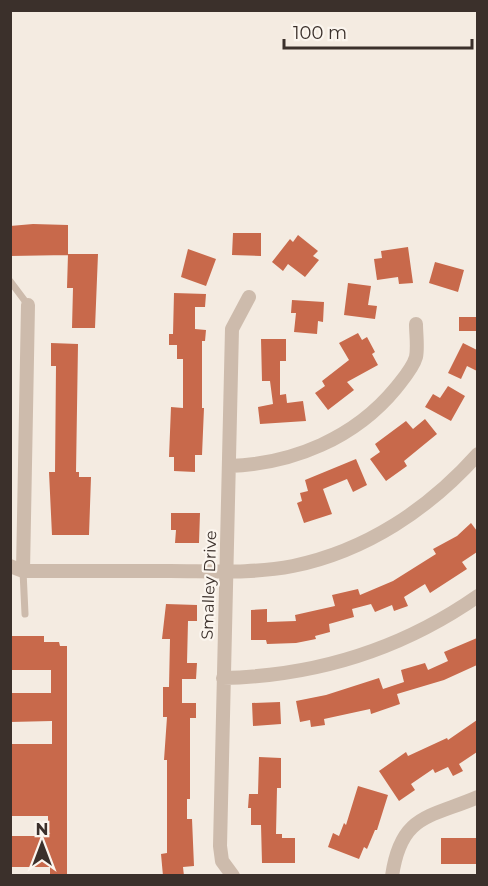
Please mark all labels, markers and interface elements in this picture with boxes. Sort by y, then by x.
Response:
scale bar [284,12,472,50]
text: 100 m [293,22,347,44]
street label: Smalley Drive [198,530,220,640]
north arrow [12,814,72,874]
text: N [36,820,48,839]

